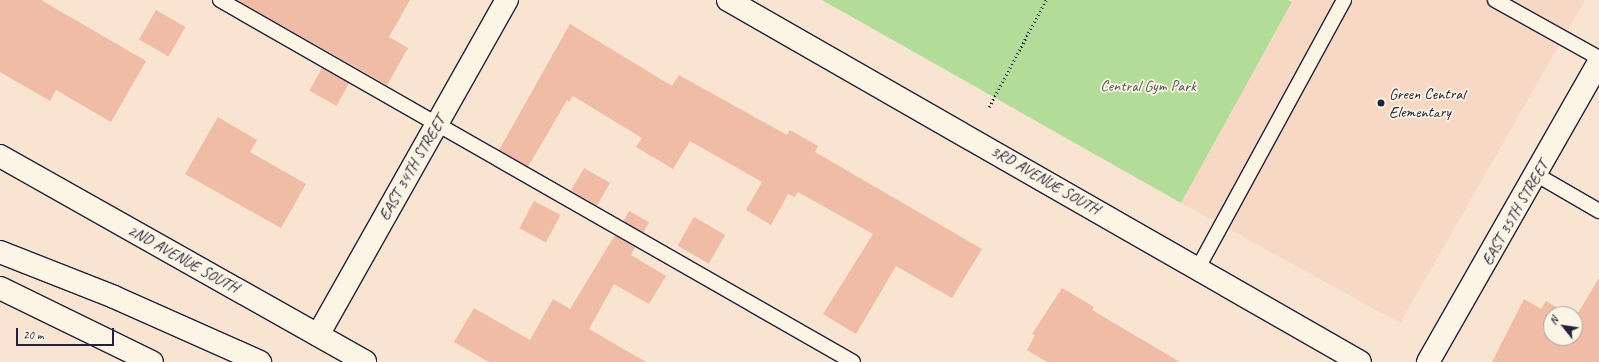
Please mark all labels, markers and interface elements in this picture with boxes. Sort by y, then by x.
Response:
park label: Central Gym Park [1100,76,1196,96]
place label: Green Central Elementary [1389,84,1464,122]
marker: Green Central Elementary [1376,98,1386,108]
street label: EAST 34TH STREET [374,112,450,224]
street label: 3RD AVENUE SOUTH [987,141,1103,219]
street label: EAST 35TH STREET [1477,157,1553,269]
street label: 2ND AVENUE SOUTH [125,221,241,297]
north arrow [1543,306,1583,346]
text: N [1546,314,1561,327]
scale bar [18,320,116,346]
text: 20 m [23,327,43,343]

